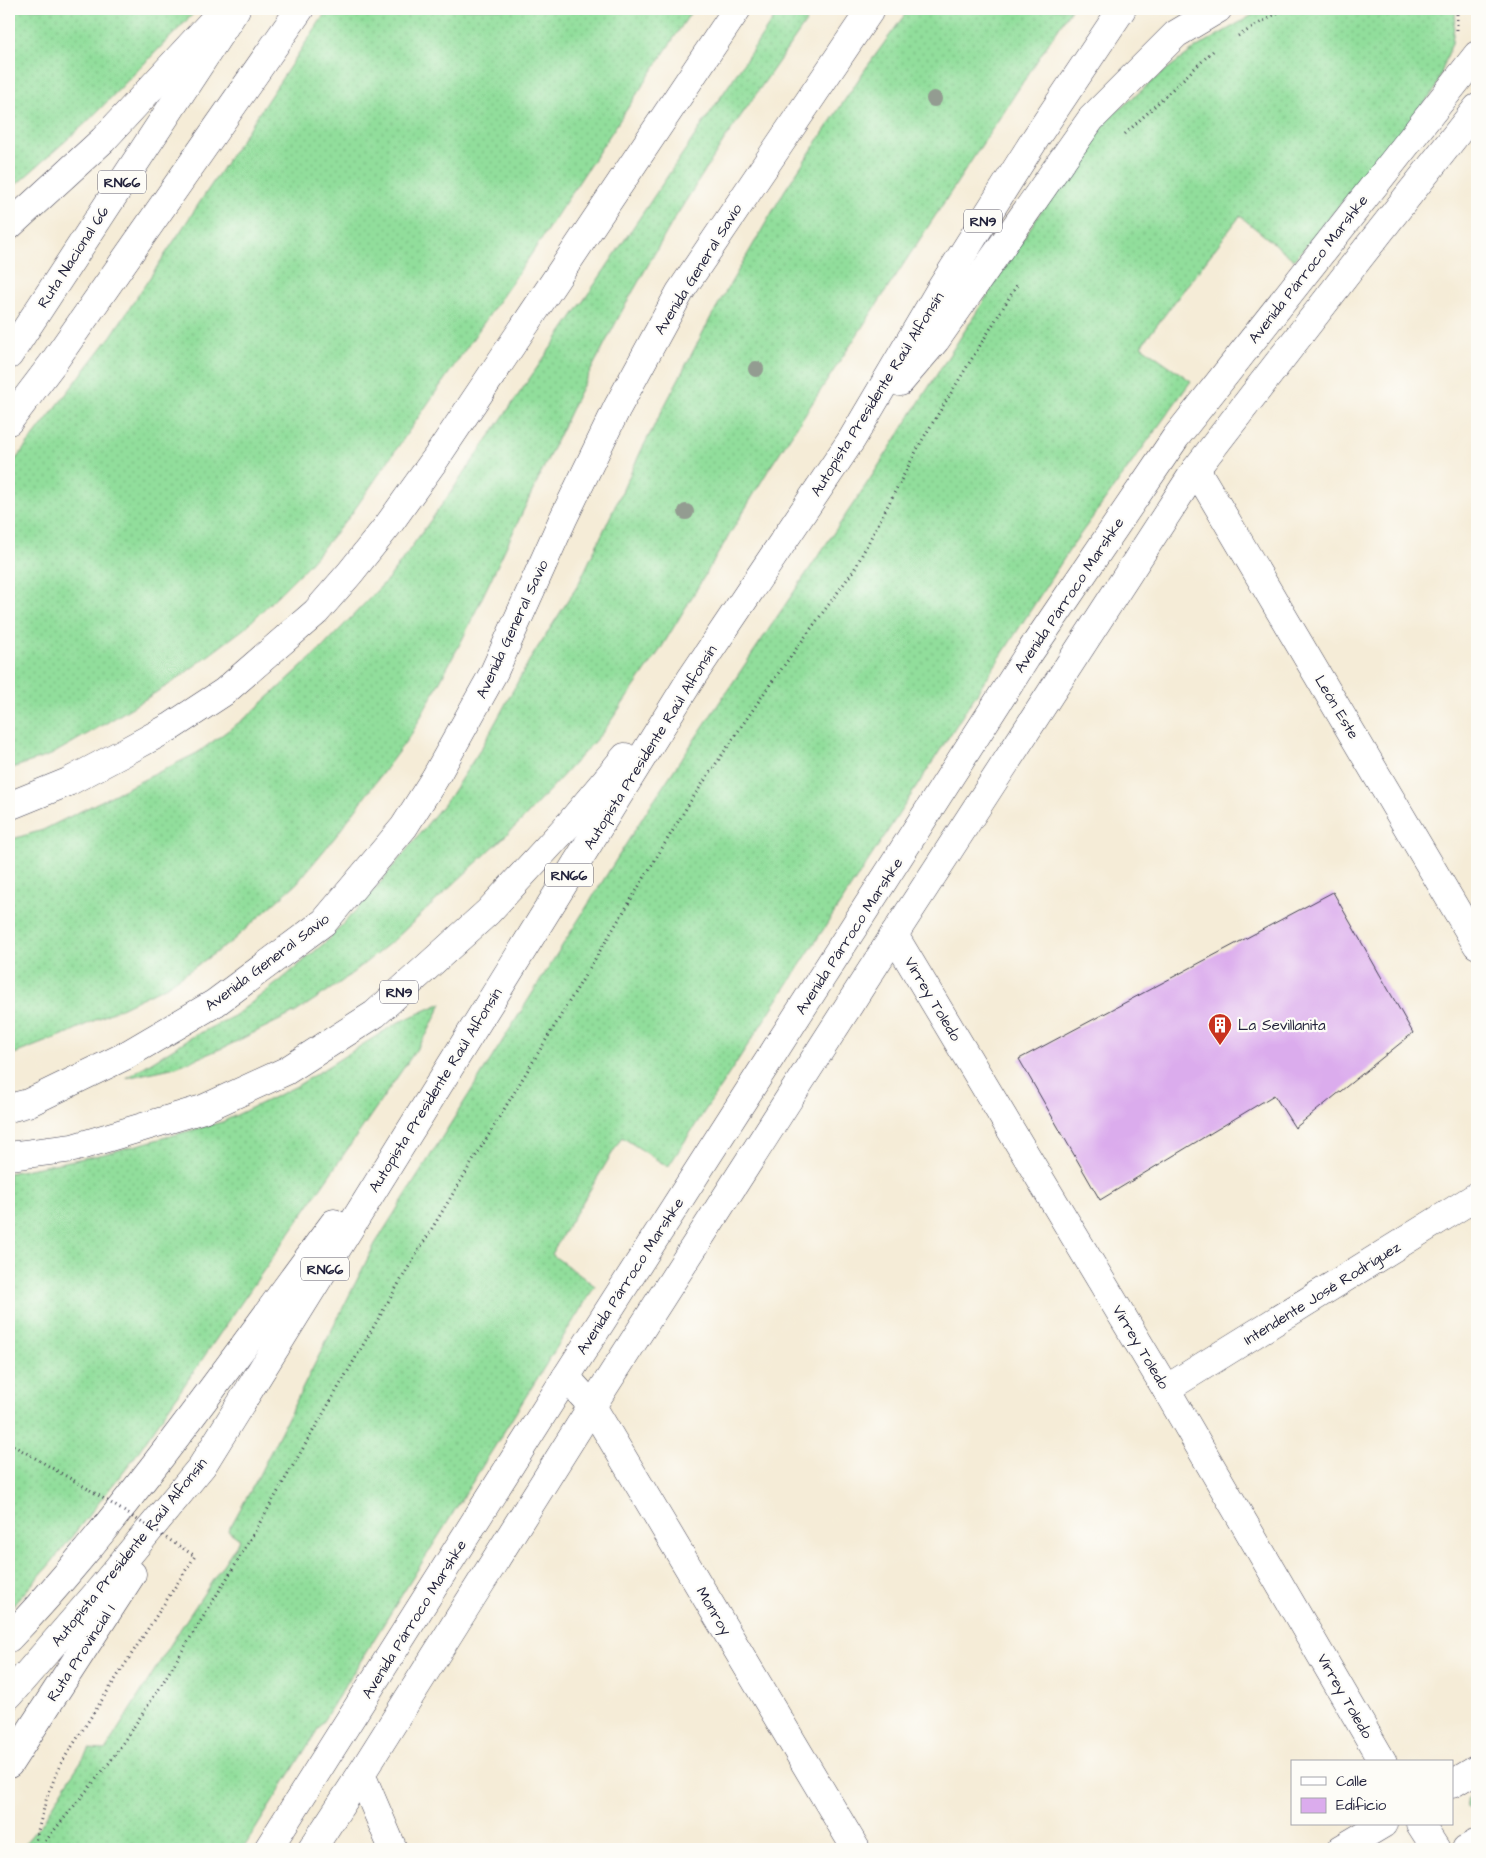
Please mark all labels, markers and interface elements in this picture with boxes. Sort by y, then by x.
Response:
road number: RN66 [98,170,146,193]
street label: Avenida Párroco Marshke [1244,191,1373,348]
street label: Avenida General Savio [650,199,748,339]
street label: Ruta Nacional 66 [33,202,115,312]
road number: RN9 [964,210,1002,232]
street label: Autopista Presidente Raúl Alfonsín [806,288,949,500]
street label: Avenida Párroco Marshke [1009,513,1129,677]
street label: Avenida General Savio [471,556,554,702]
street label: Autopista Presidente Raúl Alfonsín [579,641,722,853]
street label: León Este [1309,671,1364,743]
street label: Avenida Párroco Marshke [791,854,908,1019]
road number: RN66 [545,864,593,886]
street label: Avenida General Savio [201,908,334,1016]
street label: Virrey Toledo [898,953,966,1046]
road number: RN9 [380,980,418,1004]
street label: Autopista Presidente Raúl Alfonsín [364,984,507,1196]
building icon: La Sevillanita [1207,1012,1233,1046]
place label: La Sevillanita [1238,1015,1326,1036]
street label: Avenida Párroco Marshke [572,1194,689,1359]
street label: Intendente José Rodríguez [1240,1236,1406,1351]
road number: RN66 [301,1258,349,1280]
street label: Virrey Toledo [1106,1301,1174,1394]
street label: Autopista Presidente Raúl Alfonsín [47,1453,213,1651]
street label: Avenida Párroco Marshke [357,1536,472,1703]
street label: Monroy [690,1583,736,1640]
street label: Ruta Provincial 1 [42,1601,121,1706]
street label: Virrey Toledo [1311,1650,1378,1744]
legend [1291,1760,1454,1826]
text: Calle [1336,1771,1367,1792]
text: Edificio [1336,1795,1387,1816]

